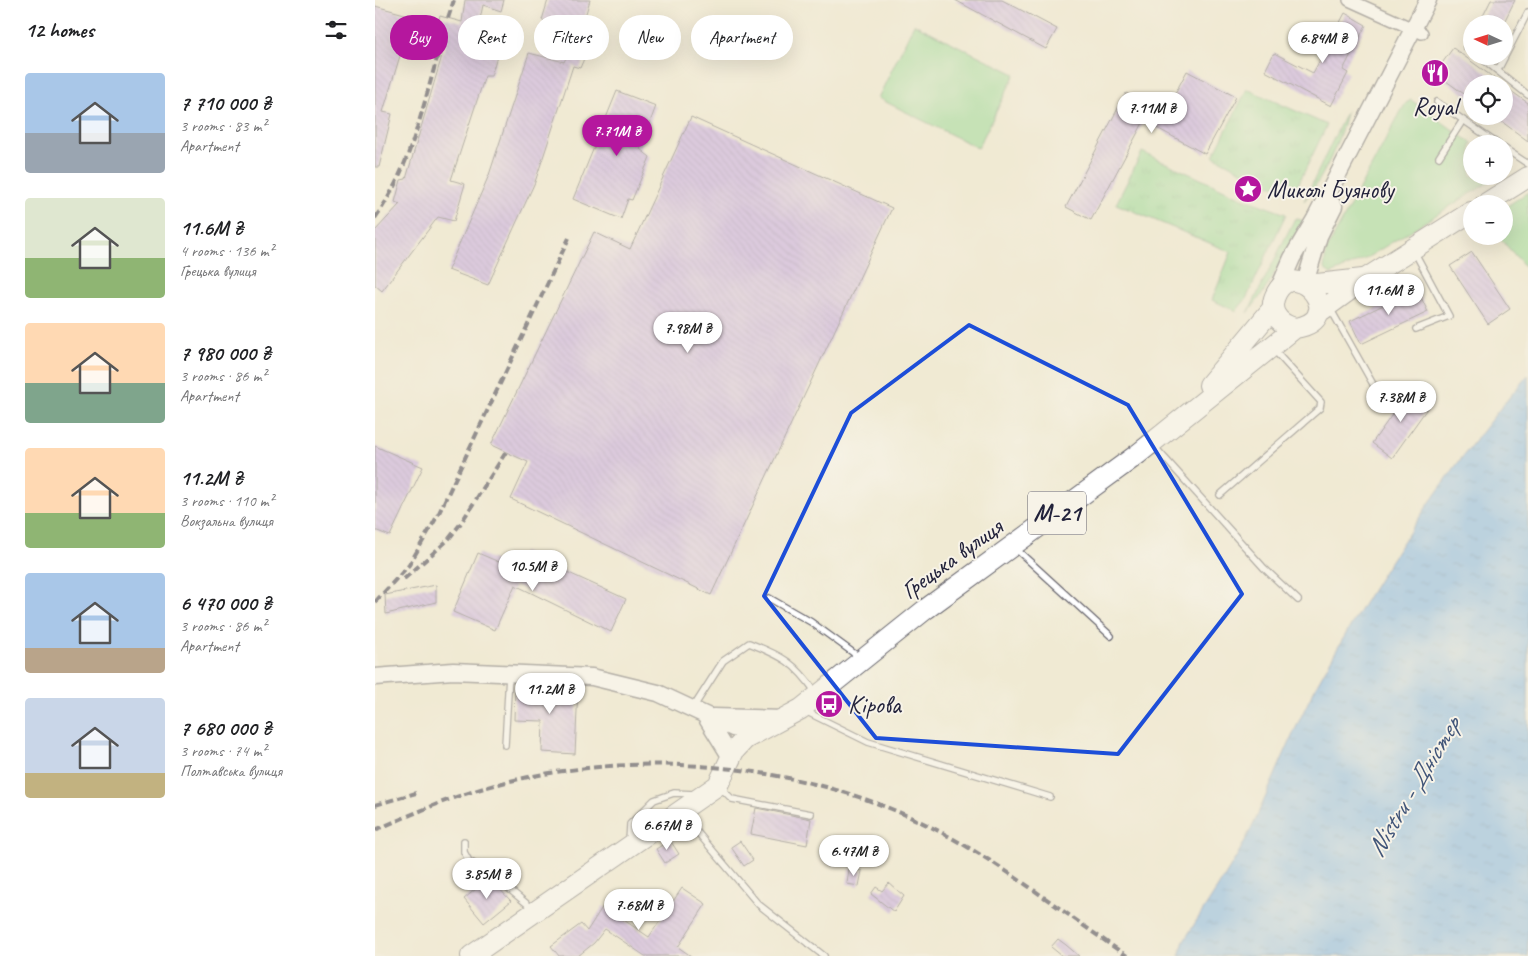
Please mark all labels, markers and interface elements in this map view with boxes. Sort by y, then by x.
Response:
chip: Buy [390,15,448,60]
chip: Rent [458,15,524,60]
chip: Filters [534,15,609,60]
chip: New [619,15,681,60]
chip: Apartment [691,15,793,60]
north arrow [1463,15,1513,65]
map controls [1463,15,1513,245]
icon: filters [322,16,350,44]
text: 12 homes [25,17,94,43]
pin: 6.84M ₴ [1277,22,1369,64]
text: 6.84M ₴ [1299,28,1347,48]
restaurant icon: Royal [1420,58,1450,88]
button: locate [1463,75,1513,125]
text: 7 710 000 ₴ [180,90,271,116]
place label: Royal [1413,91,1462,123]
pin: 7.11M ₴ [1106,92,1198,134]
icon: home [65,93,125,153]
text: 7.11M ₴ [1128,98,1176,118]
pin: 7.71M ₴ [571,114,663,157]
text: 3 rooms · 83 m² [180,116,266,136]
text: 7.71M ₴ [593,121,641,141]
button: + [1463,135,1513,185]
text: Apartment [180,136,239,156]
place icon: Миколі Буянову [1233,174,1263,204]
place label: Миколі Буянову [1267,174,1396,206]
button: − [1463,195,1513,245]
text: 11.6M ₴ [180,215,243,241]
icon: home [65,218,125,278]
text: 4 rooms · 136 m² [180,241,274,261]
text: Грецька вулиця [180,261,255,281]
pin: 11.6M ₴ [1343,274,1435,316]
text: 11.6M ₴ [1365,280,1413,300]
pin: 7.98M ₴ [642,312,734,354]
text: 7.98M ₴ [664,318,712,338]
text: 7 980 000 ₴ [180,340,271,366]
icon: home [65,343,125,403]
text: 3 rooms · 86 m² [180,366,266,386]
pin: 7.38M ₴ [1355,380,1447,423]
text: Apartment [180,386,239,406]
text: 7.38M ₴ [1377,387,1425,407]
text: 11.2M ₴ [180,465,243,491]
icon: home [65,468,125,528]
text: 3 rooms · 110 m² [180,491,274,511]
road number: М-21 [1028,492,1086,534]
street label: Грецька вулиця [895,510,1010,606]
text: Вокзальна вулиця [180,511,273,531]
pin: 10.5M ₴ [487,550,579,592]
text: 10.5M ₴ [509,556,557,576]
text: 6 470 000 ₴ [180,590,271,616]
icon: home [65,593,125,653]
text: 3 rooms · 86 m² [180,616,266,636]
text: Apartment [180,636,239,656]
pin: 11.2M ₴ [504,672,596,715]
text: 11.2M ₴ [526,679,574,699]
bus stop icon: Кірова [814,689,844,719]
place label: Кірова [848,689,903,721]
water label: Nistru - Дністер [1359,709,1469,863]
text: 7 680 000 ₴ [180,715,271,741]
icon: home [65,718,125,778]
text: 3 rooms · 74 m² [180,741,266,761]
text: Полтавська вулиця [180,761,282,781]
pin: 6.67M ₴ [621,808,713,851]
text: 6.67M ₴ [643,815,691,835]
pin: 6.47M ₴ [808,834,900,877]
text: 6.47M ₴ [830,841,878,861]
pin: 3.85M ₴ [441,858,533,900]
text: 3.85M ₴ [463,864,511,884]
pin: 7.68M ₴ [593,888,685,931]
text: 7.68M ₴ [615,895,663,915]

